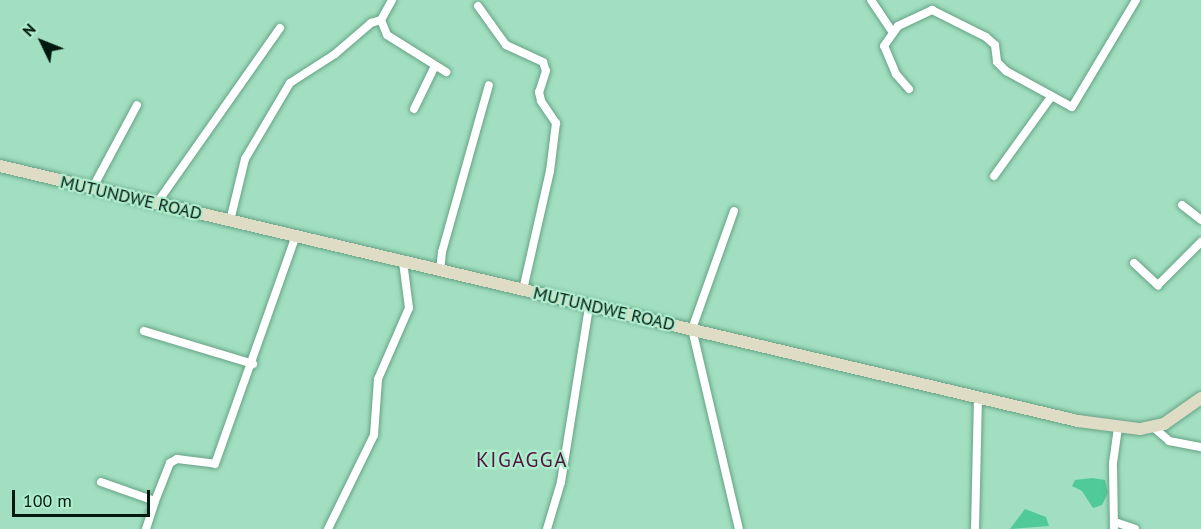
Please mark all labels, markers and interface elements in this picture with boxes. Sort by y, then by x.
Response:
north arrow [12,12,72,72]
text: N [18,19,40,40]
street label: MUTUNDWE ROAD [58,171,204,225]
street label: MUTUNDWE ROAD [531,282,677,336]
district label: KIGAGGA [476,447,568,473]
scale bar [15,478,153,516]
text: 100 m [23,489,72,512]

